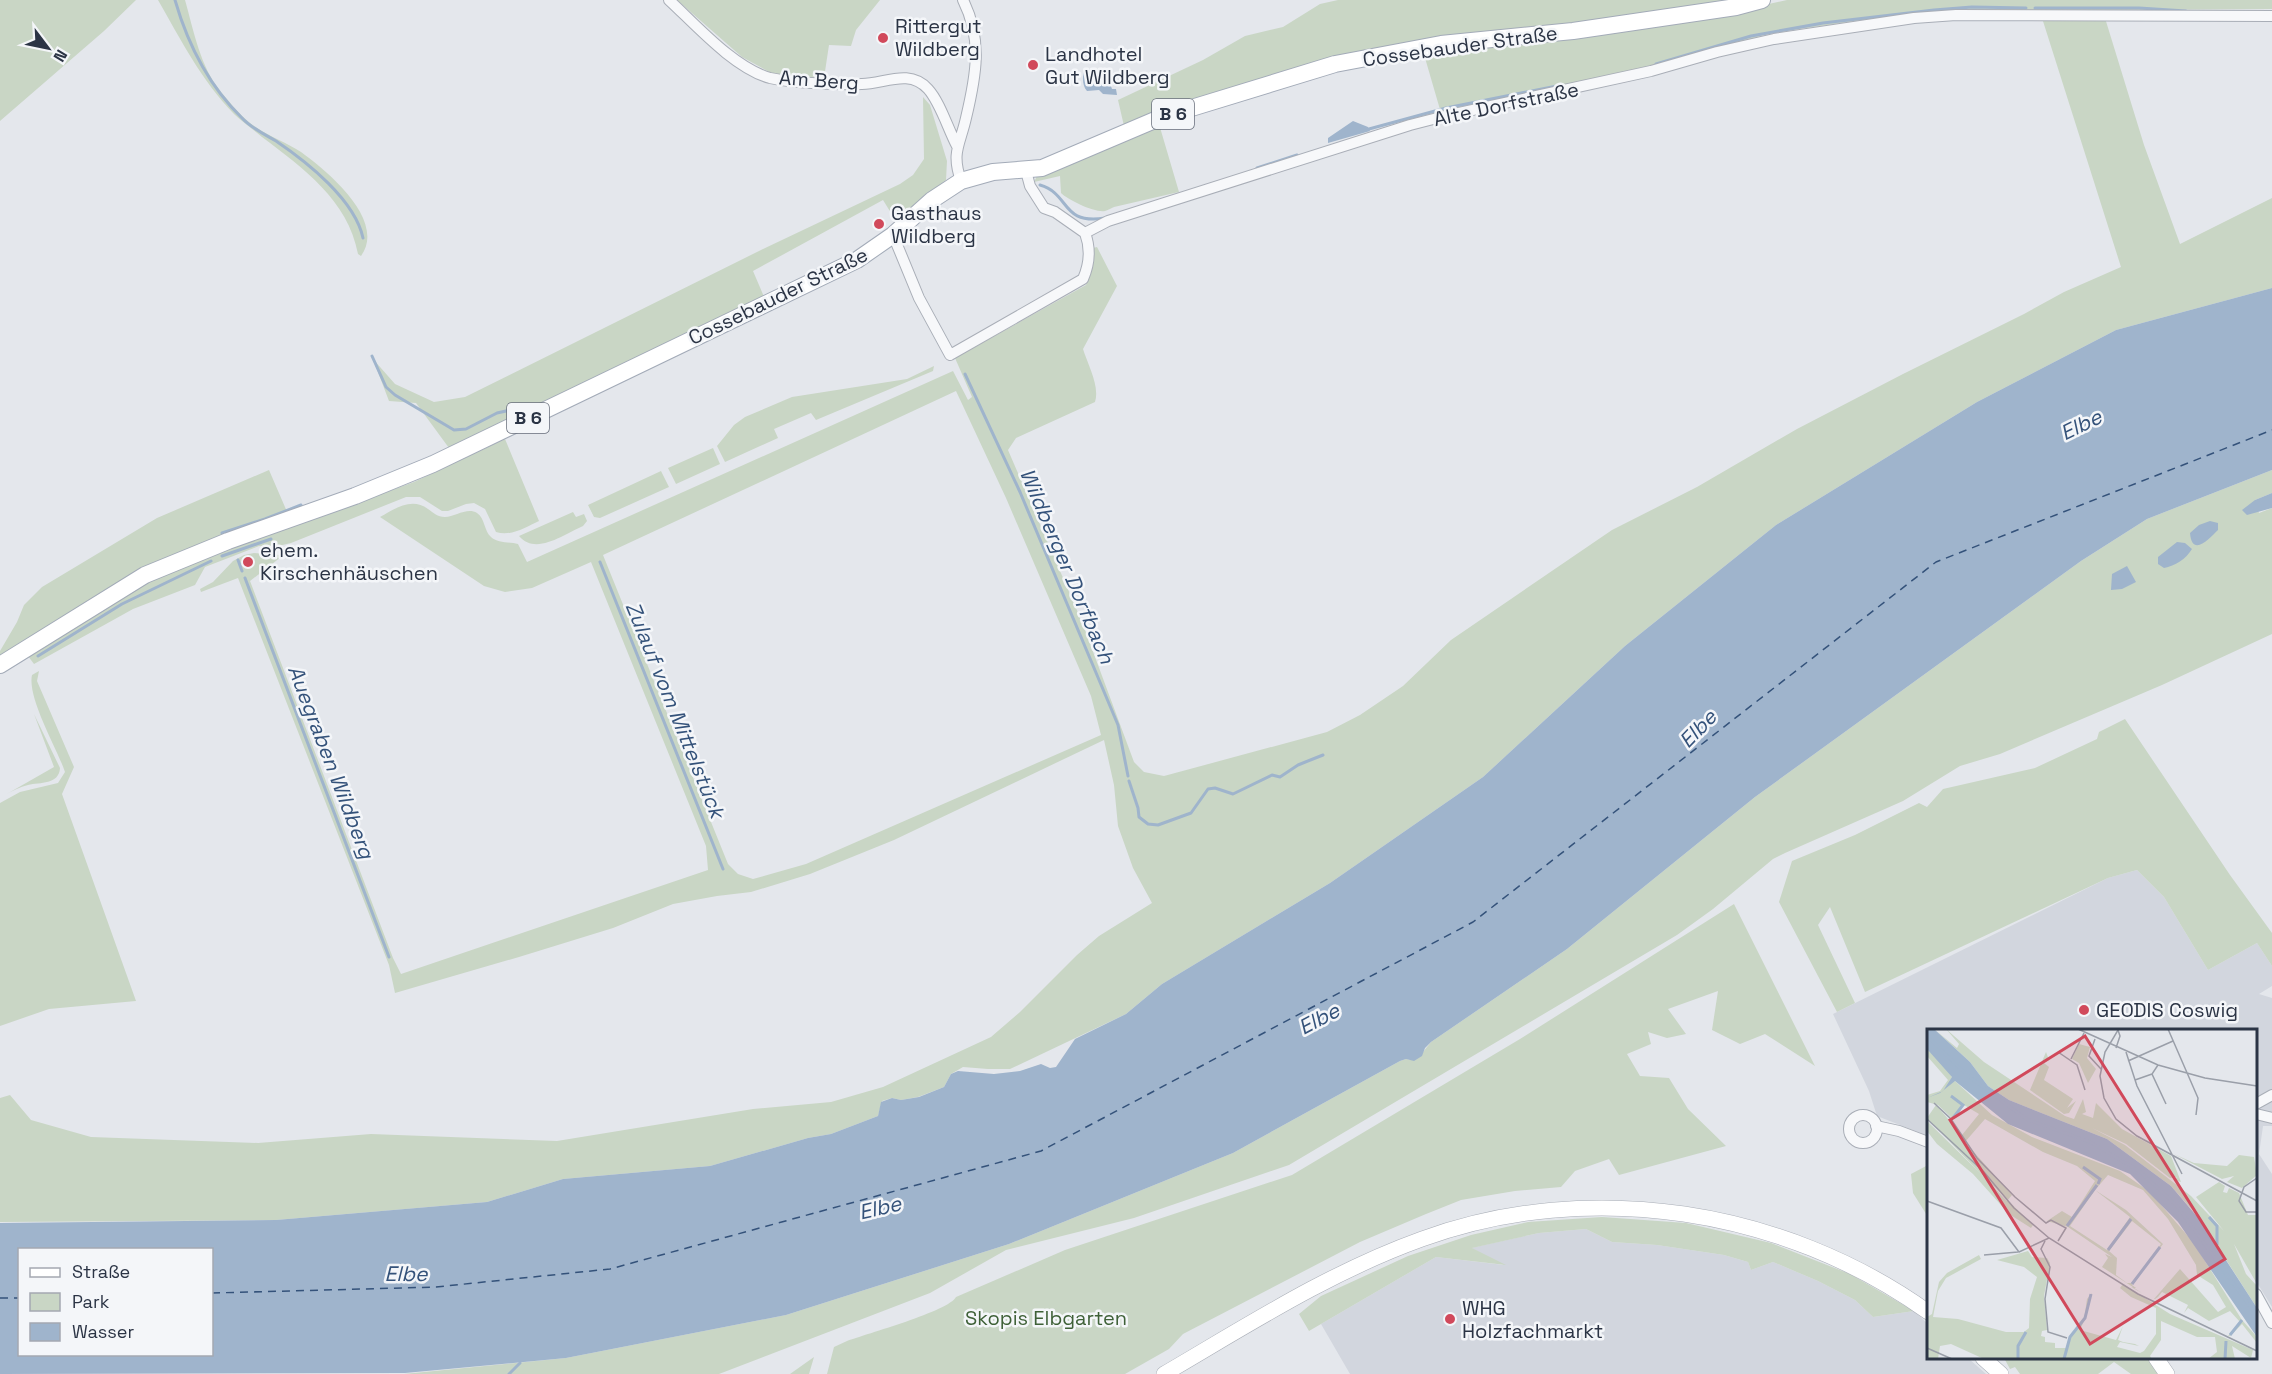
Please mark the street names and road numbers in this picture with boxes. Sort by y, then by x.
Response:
street label: Cossebauder Straße [1361,19,1559,73]
street label: Am Berg [778,64,860,96]
street label: Alte Dorfstraße [1431,76,1581,132]
road number: B 6 [1152,99,1194,129]
street label: Cossebauder Straße [684,241,872,351]
road number: B 6 [507,403,549,433]

